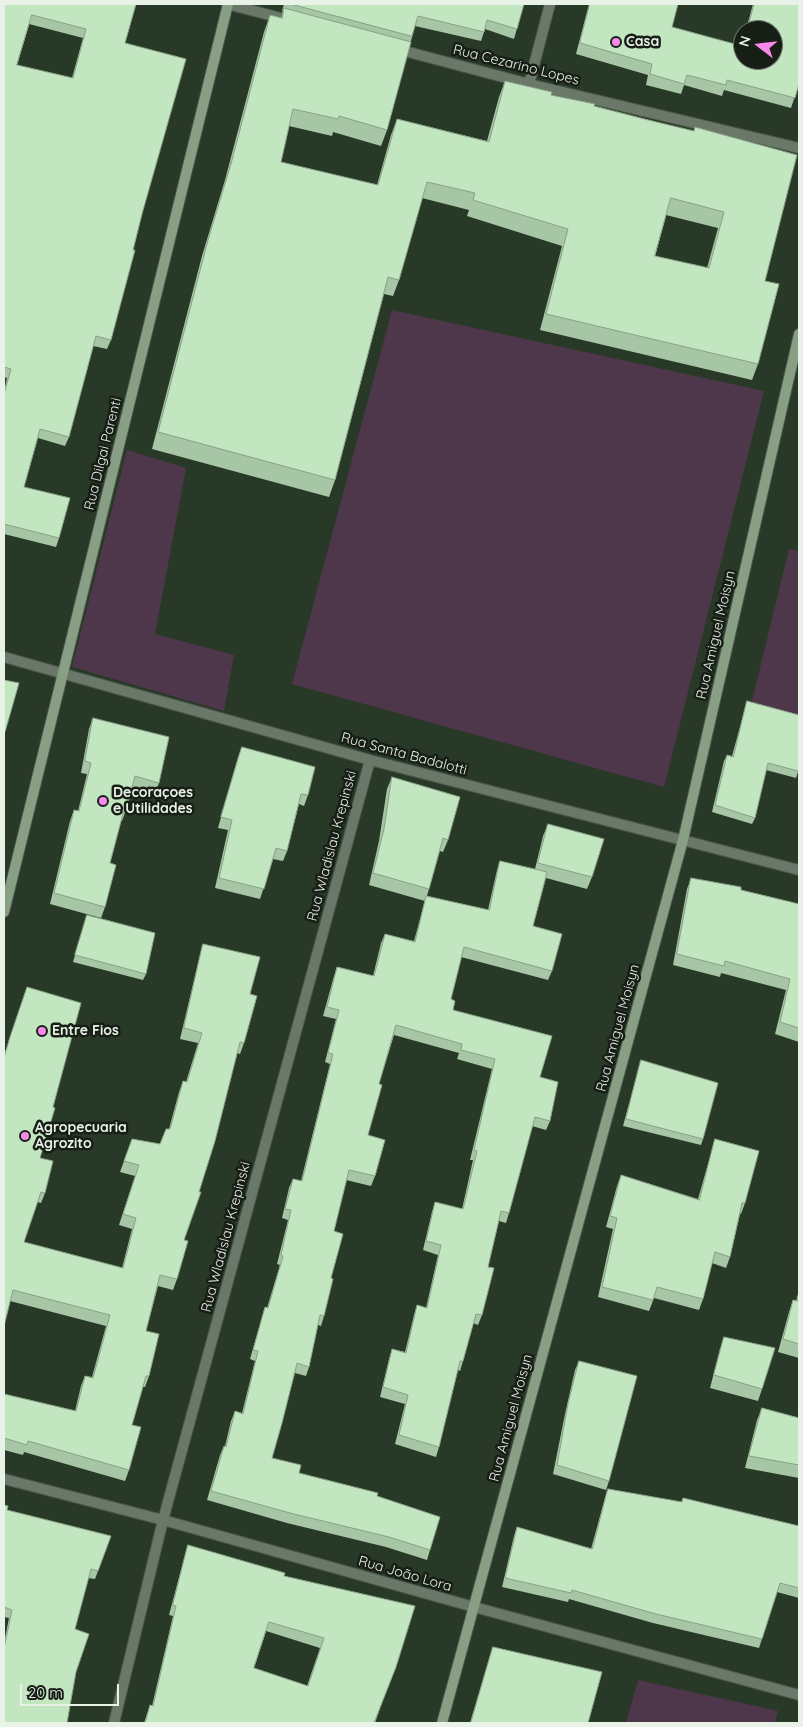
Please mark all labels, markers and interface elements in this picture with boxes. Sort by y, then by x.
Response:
north arrow [733,20,783,70]
place label: Casa [626,34,659,50]
text: N [734,34,755,49]
marker: Casa [610,36,622,48]
street label: Rua Cezarino Lopes [451,41,581,89]
street label: Rua Dilgai Parenti [81,396,125,512]
street label: Rua Amiguel Moisyn [693,569,739,701]
street label: Rua Santa Badalotti [339,729,469,779]
street label: Rua Wladislau Krepinski [304,769,360,923]
place label: Decoraçoes e Utilidades [113,785,193,818]
marker: Decoraçoes e Utilidades [97,795,109,807]
street label: Rua Amiguel Moisyn [593,962,643,1094]
place label: Entre Fios [52,1023,119,1039]
marker: Entre Fios [36,1025,48,1037]
place label: Agropecuaria Agrozito [35,1120,127,1152]
marker: Agropecuaria Agrozito [19,1130,31,1142]
street label: Rua Wladislau Krepinski [198,1160,254,1314]
street label: Rua Amiguel Moisyn [486,1352,536,1484]
street label: Rua João Lora [356,1553,454,1595]
scale bar [22,1674,121,1706]
text: 20 m [28,1683,63,1702]

